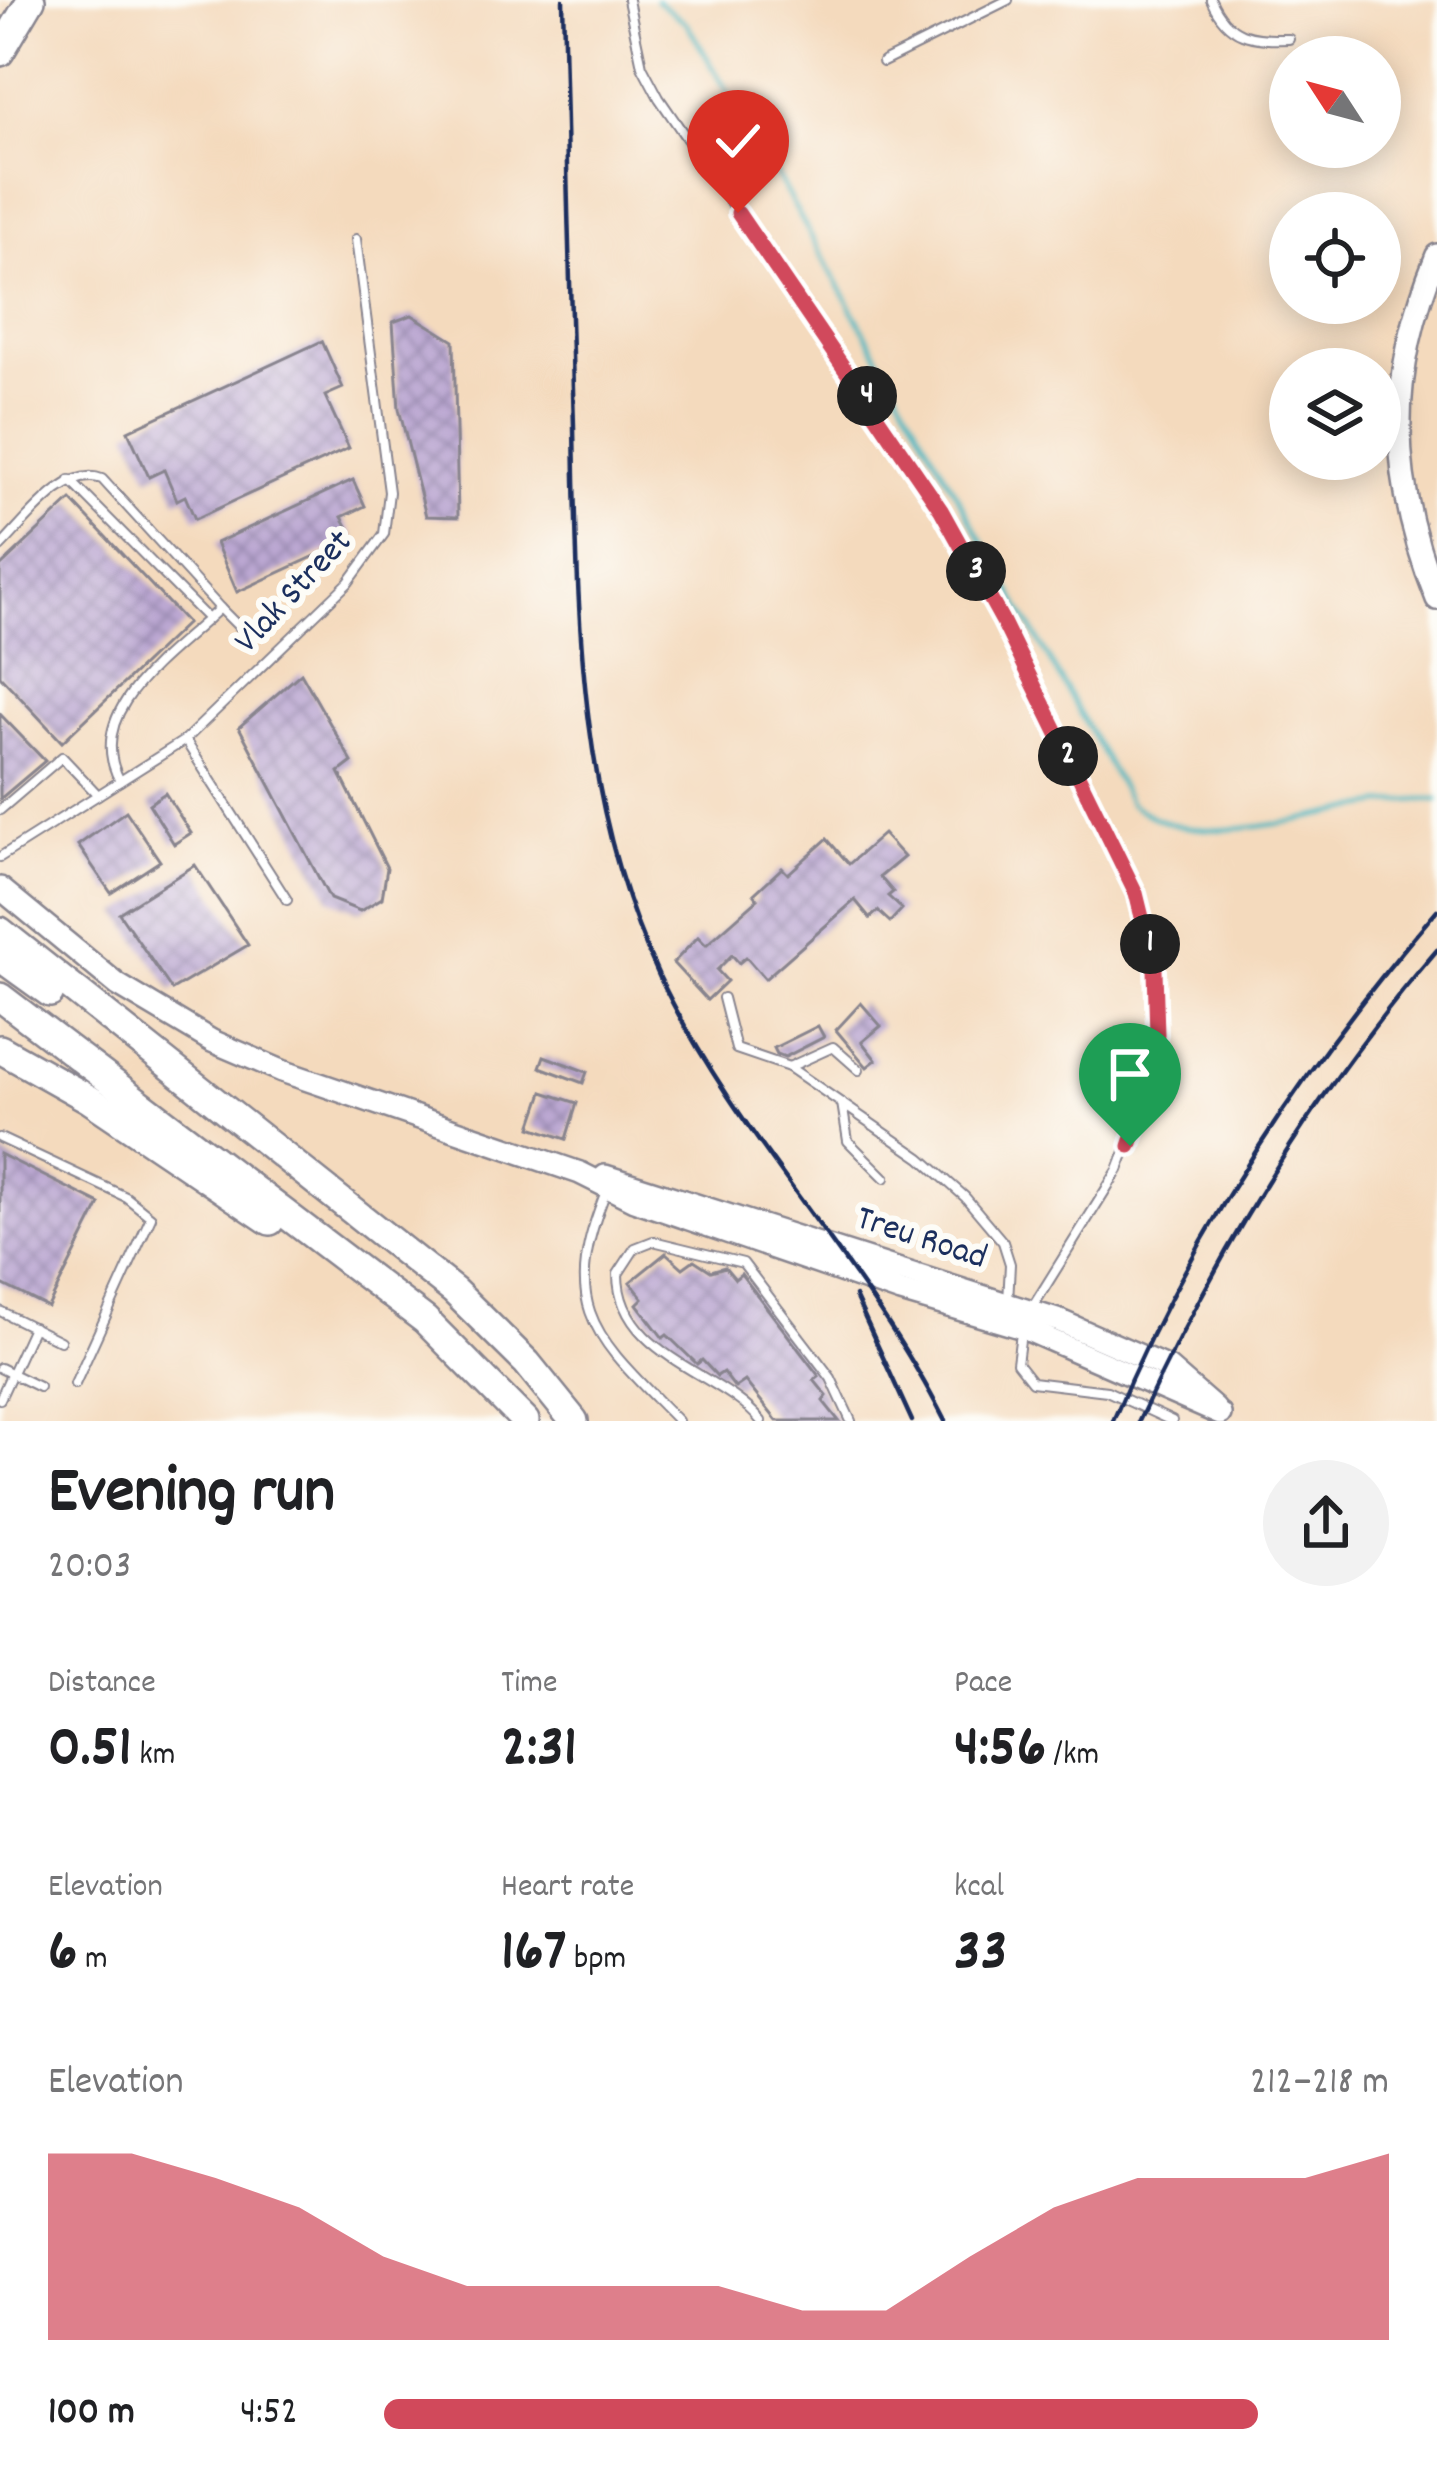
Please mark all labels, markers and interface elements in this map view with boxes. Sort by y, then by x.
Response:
north arrow [1269,36,1401,168]
map controls [1269,36,1401,480]
pin [687,90,789,213]
icon: check [705,108,771,174]
button: locate [1269,192,1401,324]
button: layers [1269,348,1401,480]
pin: 4 [837,366,897,426]
text: 4 [860,372,874,419]
street label: Vlak Street [224,519,366,667]
pin: 3 [946,541,1006,601]
text: 3 [969,547,983,594]
pin: 2 [1038,726,1098,786]
text: 2 [1061,732,1075,779]
pin: 1 [1120,914,1180,974]
text: 1 [1146,920,1154,967]
pin [1079,1023,1181,1146]
icon: arrive [1097,1041,1163,1107]
street label: Treu Road [849,1194,993,1286]
text: Evening run [48,1449,335,1543]
button: share [1263,1460,1389,1586]
text: 20:03 [48,1541,131,1596]
text: Distance [48,1661,156,1708]
text: Time [501,1661,557,1708]
text: Pace [954,1661,1012,1708]
text: 0.51 [48,1708,132,1794]
text: 2:31 [501,1708,577,1794]
text: 4:56 [954,1708,1046,1794]
text: km [132,1733,175,1780]
text: /km [1046,1733,1099,1780]
text: Elevation [48,1865,163,1912]
text: Heart rate [501,1865,634,1912]
text: kcal [954,1865,1004,1912]
text: 6 [48,1912,77,1998]
text: 167 [501,1912,567,1998]
text: 33 [954,1912,1007,1998]
text: m [77,1937,108,1984]
text: bpm [567,1937,626,1984]
text: Elevation [48,2057,184,2112]
text: 212–218 m [1250,2057,1389,2112]
text: 100 m [48,2387,135,2442]
text: 4:52 [240,2387,298,2442]

